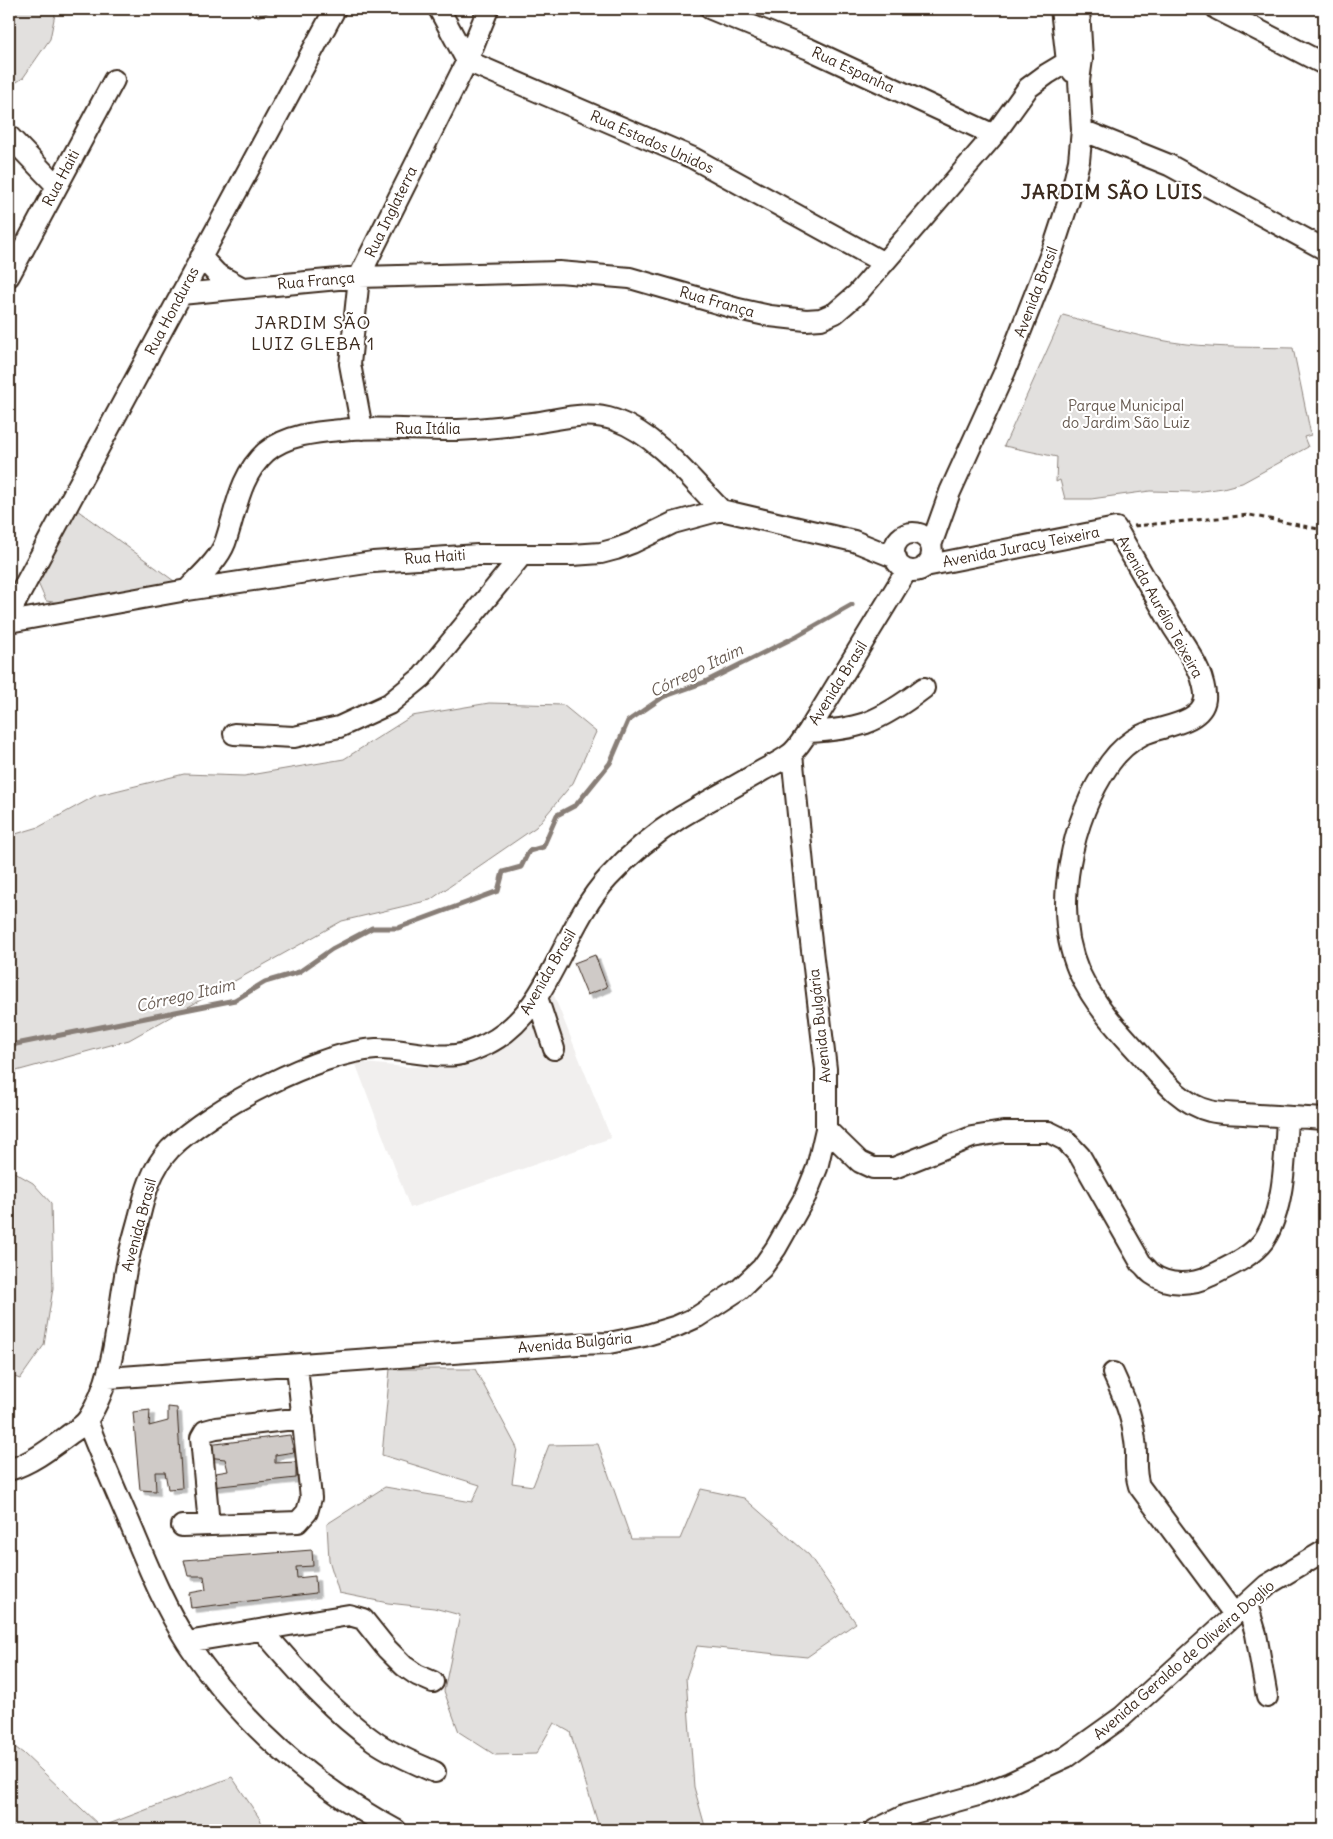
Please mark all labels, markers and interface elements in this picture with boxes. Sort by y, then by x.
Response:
street label: Rua Espanha [809,42,898,97]
street label: Rua Estados Unidos [587,106,717,177]
street label: Rua Haiti [38,146,83,209]
street label: Rua Inglaterra [360,163,421,261]
district label: JARDIM SÃO LUIS [1021,179,1203,204]
street label: Avenida Brasil [1009,244,1062,340]
street label: Rua Honduras [140,263,203,358]
street label: Rua França [277,268,356,293]
street label: Rua França [677,282,757,321]
district label: JARDIM SÃO LUIZ GLEBA 1 [251,311,375,355]
park label: Parque Municipal do Jardim São Luiz [1062,396,1190,432]
street label: Rua Itália [395,419,461,438]
street label: Avenida Juracy Teixeira [941,522,1101,571]
street label: Avenida Aurélio Teixeira [1113,532,1208,682]
street label: Rua Haiti [404,545,466,568]
street label: Avenida Brasil [804,637,871,728]
water label: Córrego Itaim [646,638,747,701]
street label: Avenida Brasil [515,926,580,1018]
street label: Avenida Bulgária [804,968,835,1084]
water label: Córrego Itaim [134,974,237,1016]
street label: Avenida Brasil [117,1176,160,1274]
street label: Avenida Bulgária [517,1328,633,1357]
street label: Avenida Geraldo de Oliveira Doglio [1089,1576,1278,1743]

